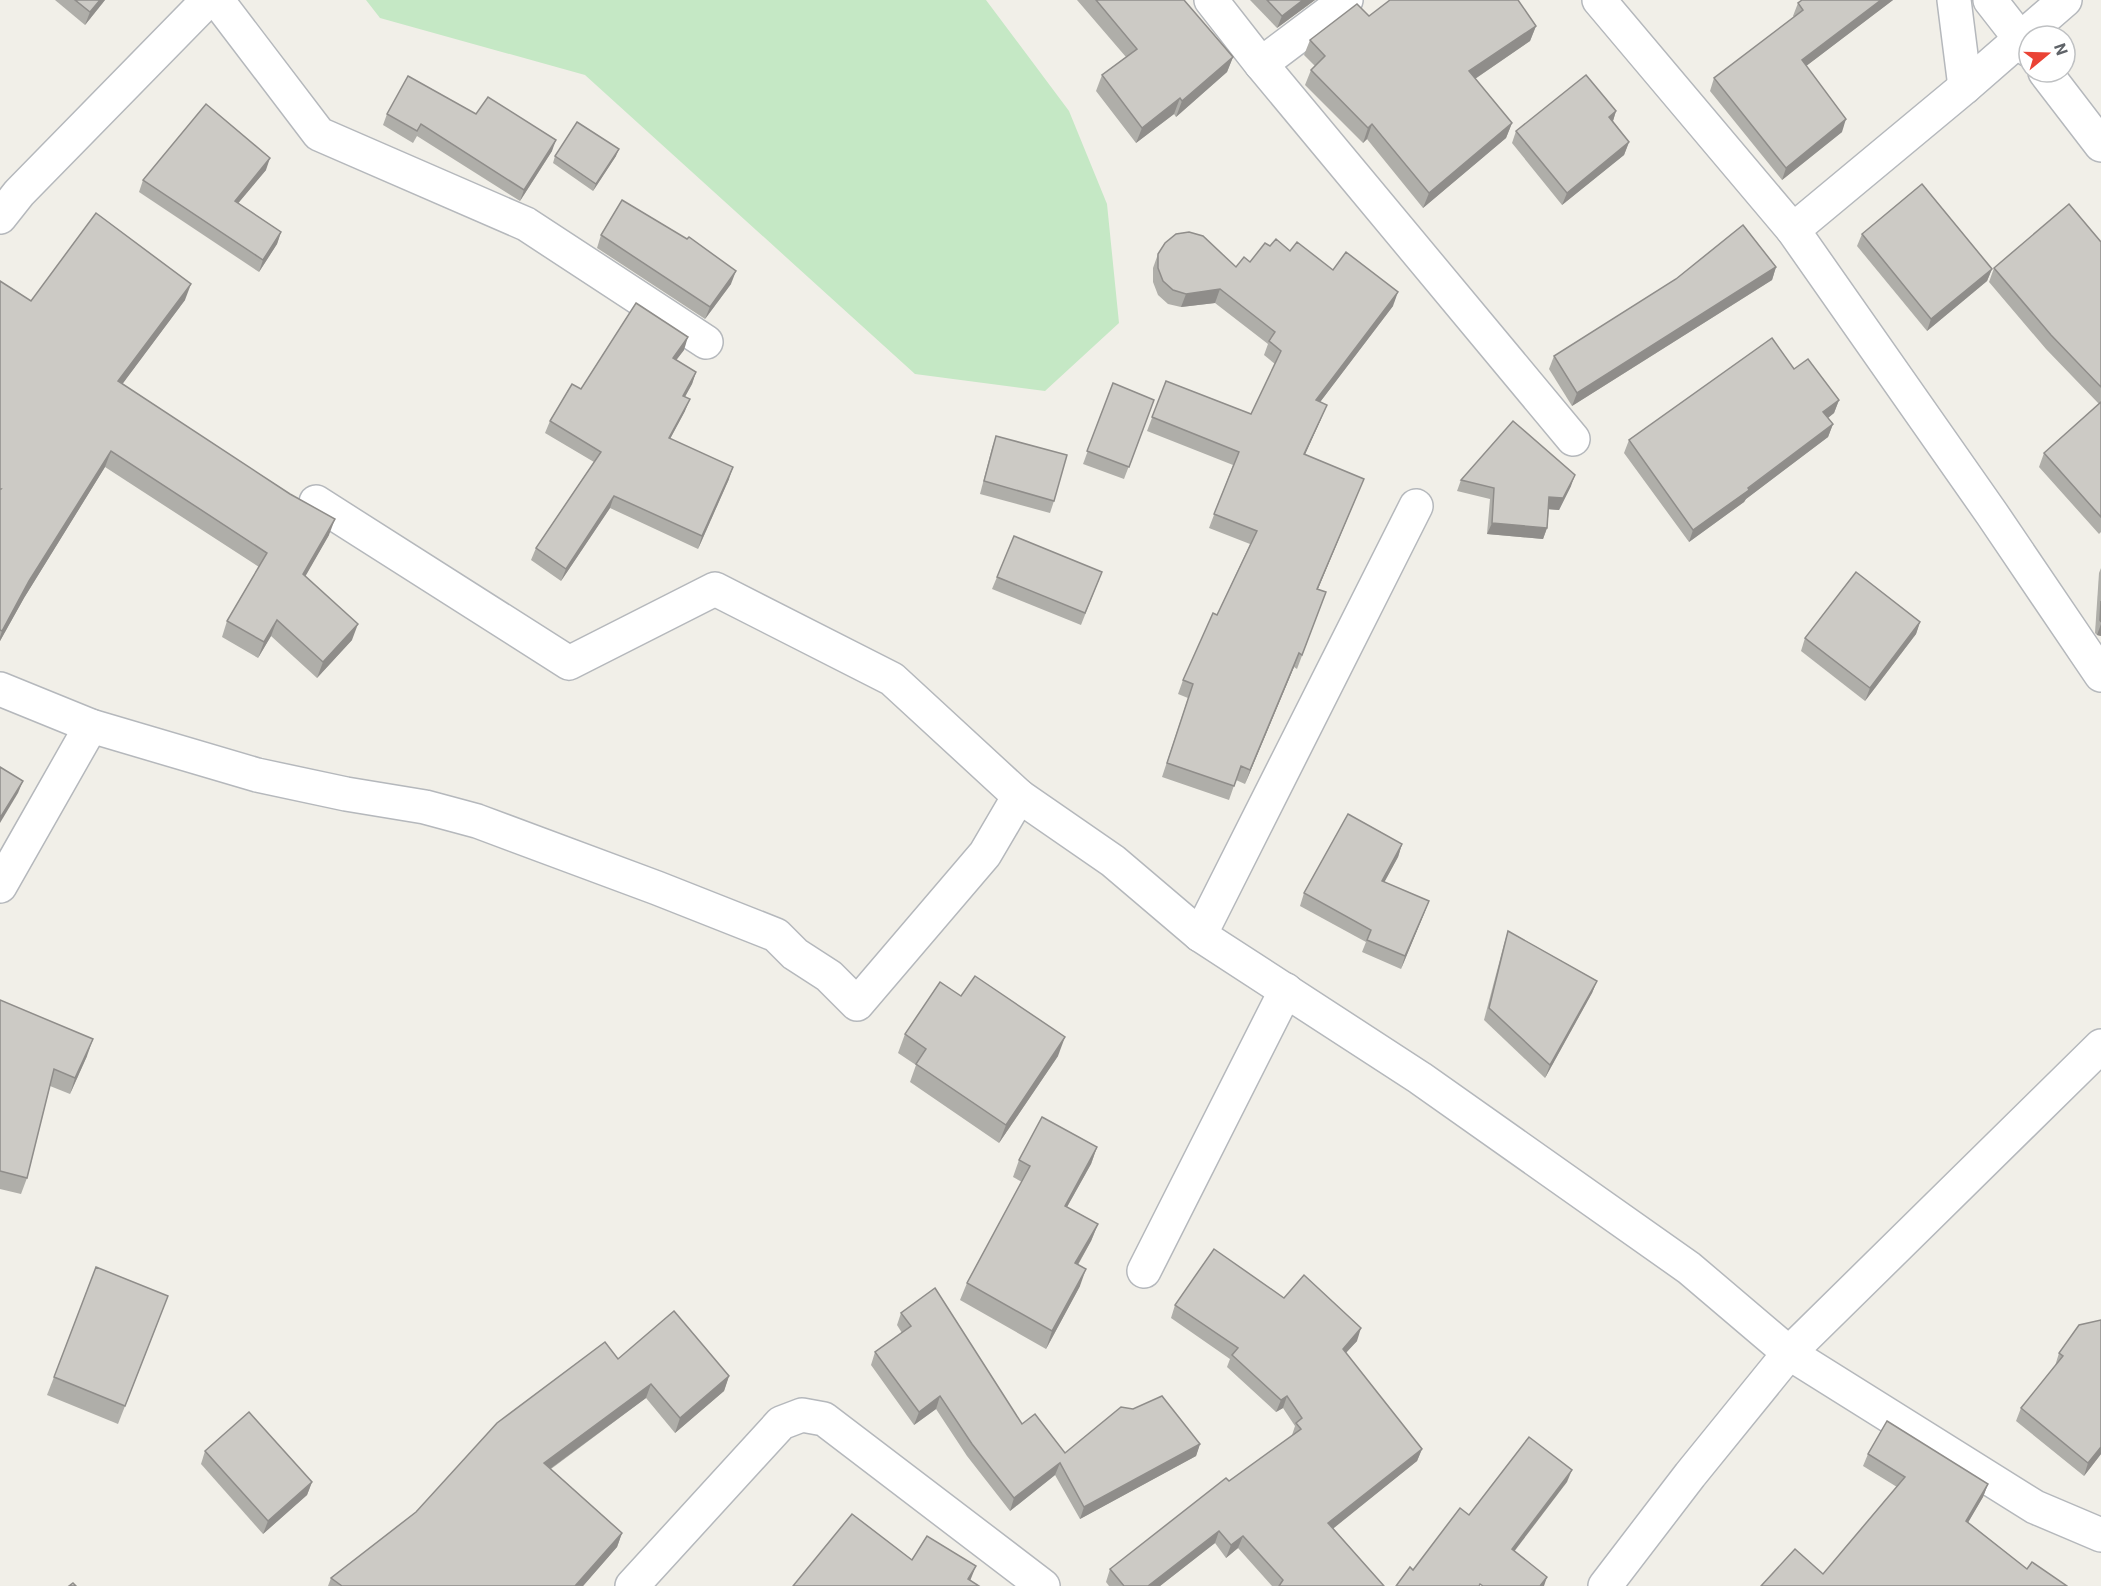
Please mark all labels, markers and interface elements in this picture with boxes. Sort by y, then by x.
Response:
north arrow [2017,24,2077,84]
text: N [2050,41,2072,58]

